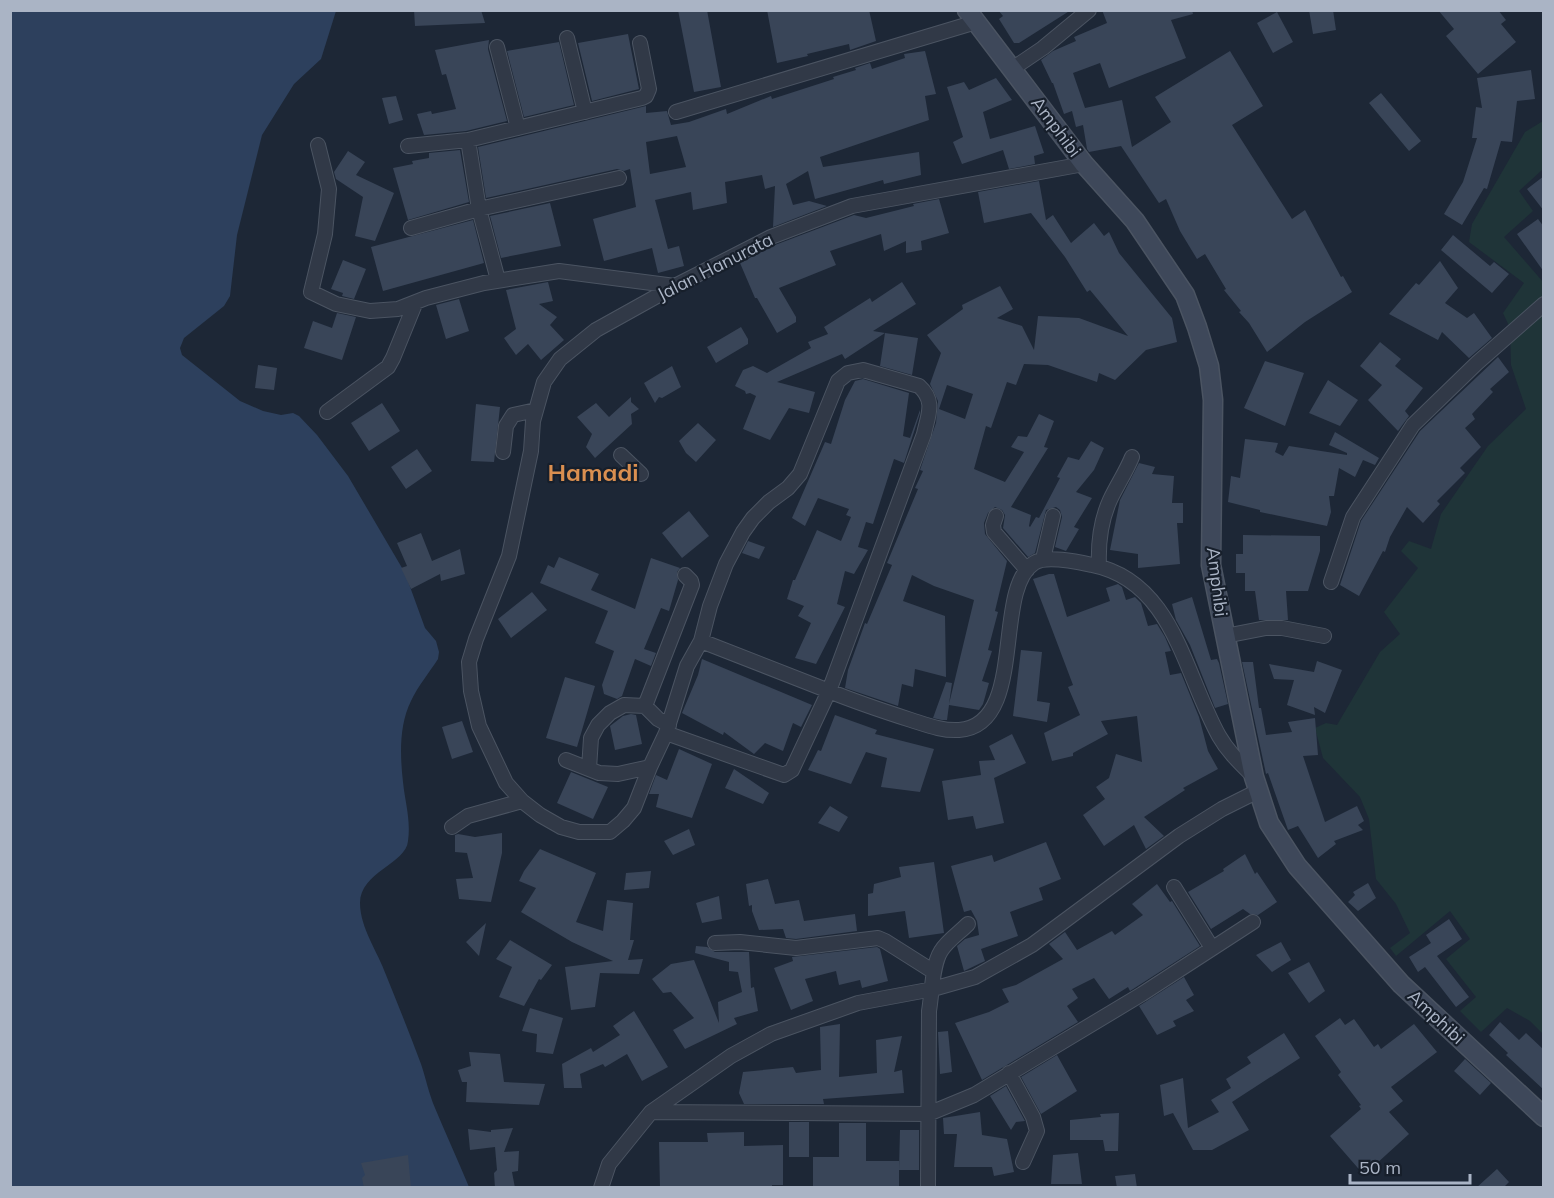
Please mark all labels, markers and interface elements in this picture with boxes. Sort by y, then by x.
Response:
street label: Amphibi [1026,92,1087,161]
street label: Jalan Hanurata [653,227,777,306]
district label: Hamadi [547,457,639,487]
street label: Amphibi [1202,546,1233,618]
street label: Amphibi [1403,984,1470,1049]
scale bar [1350,1147,1470,1185]
text: 50 m [1359,1156,1401,1179]

